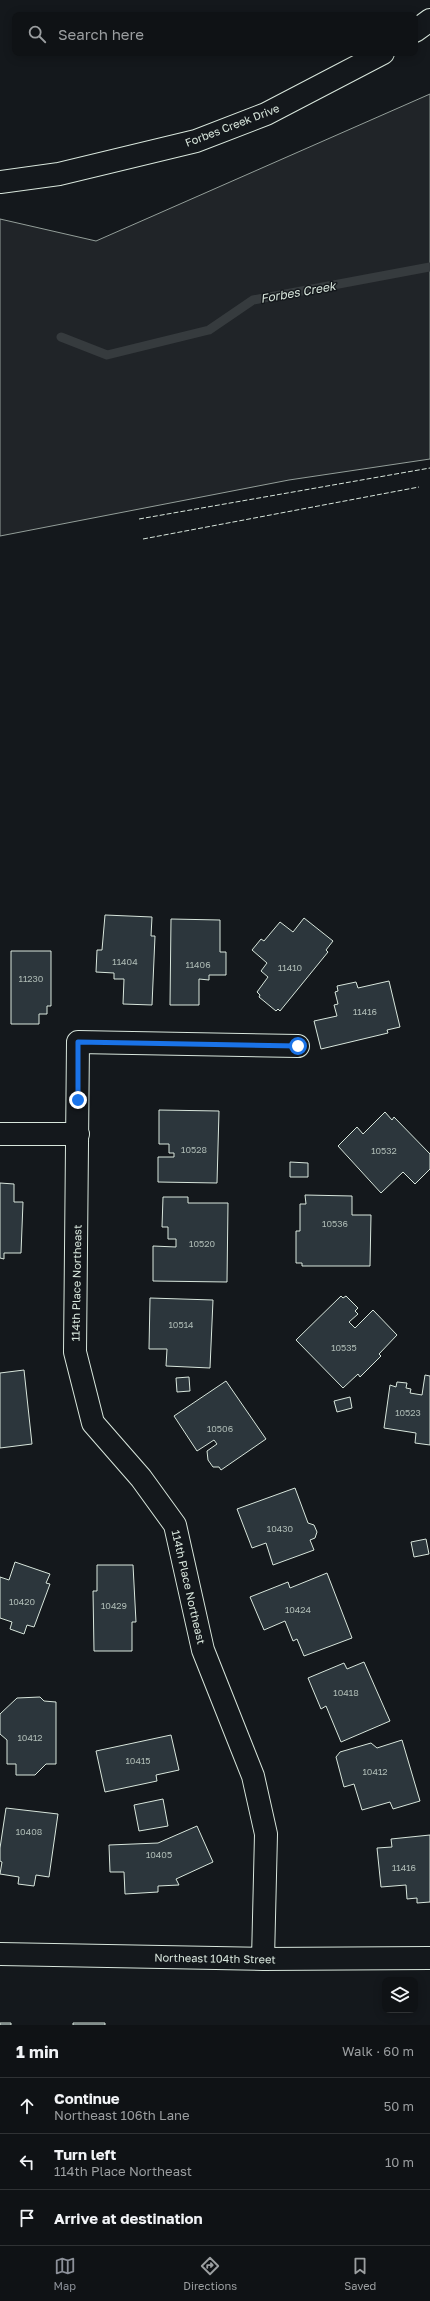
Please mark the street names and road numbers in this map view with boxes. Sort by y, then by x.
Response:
street label: Forbes Creek Drive [183,101,281,149]
street label: 114th Place Northeast [68,1224,84,1342]
street label: 114th Place Northeast [170,1529,208,1645]
street label: Northeast 104th Street [154,1950,276,1966]

